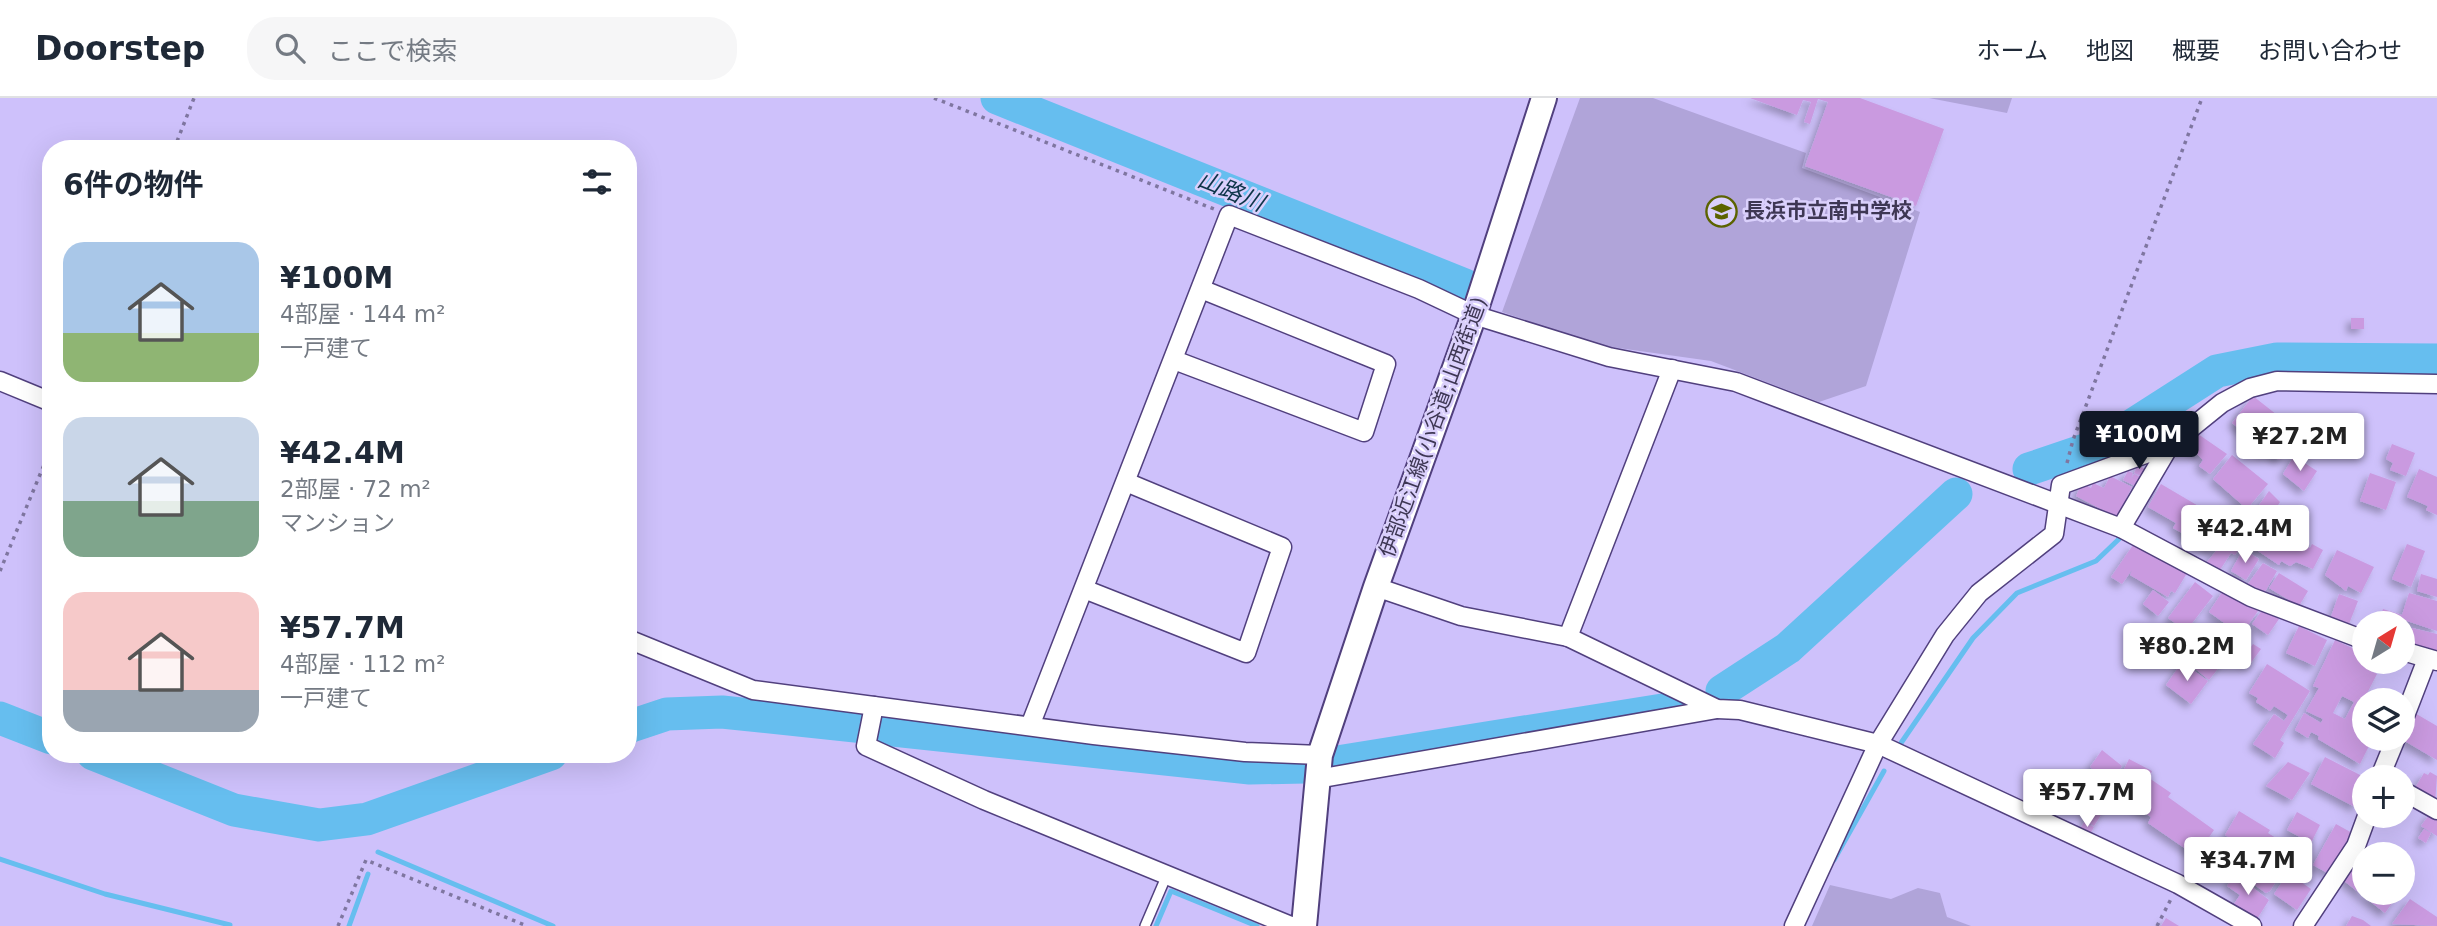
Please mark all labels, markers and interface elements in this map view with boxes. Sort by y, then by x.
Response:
search box [247,17,737,80]
text: Doorstep [35,29,205,68]
icon: search [271,29,309,67]
text: ここで検索 [327,36,457,66]
text: ホーム [1977,37,2048,65]
text: 地図 [2086,37,2134,65]
text: 概要 [2172,37,2220,65]
text: お問い合わせ [2258,37,2402,65]
icon: filters [578,163,616,201]
water label: 山路川 [1194,166,1271,217]
text: 6件の物件 [63,167,204,202]
school or university icon: 長浜市立南中学校 [1704,194,1738,228]
place label: 長浜市立南中学校 [1744,199,1912,223]
text: ¥100M [280,260,393,295]
icon: home [119,270,203,354]
street label: 伊部近江線(小谷道;山西街道) [1375,293,1491,561]
text: 4部屋 · 144 m² [280,301,445,327]
text: 一戸建て [280,335,372,361]
pin: ¥100M [2090,412,2188,471]
pin: ¥27.2M [2243,414,2357,473]
text: ¥100M [2096,421,2182,447]
text: ¥27.2M [2252,423,2348,449]
text: ¥42.4M [280,435,405,470]
icon: home [119,445,203,529]
text: 2部屋 · 72 m² [280,476,431,502]
pin: ¥42.4M [2188,505,2302,565]
text: マンション [280,510,395,536]
text: ¥42.4M [2197,515,2293,541]
text: ¥57.7M [280,610,405,645]
north arrow [2352,611,2415,674]
map controls [2352,611,2415,905]
icon: home [119,620,203,704]
pin: ¥80.2M [2130,624,2244,683]
text: ¥80.2M [2139,633,2235,659]
text: 4部屋 · 112 m² [280,651,445,677]
text: 一戸建て [280,685,372,711]
button: layers [2352,688,2415,751]
button: + [2352,765,2415,828]
pin: ¥57.7M [2030,770,2144,829]
text: ¥57.7M [2039,779,2135,805]
pin: ¥34.7M [2191,838,2305,897]
button: − [2352,842,2415,905]
text: ¥34.7M [2200,847,2296,873]

